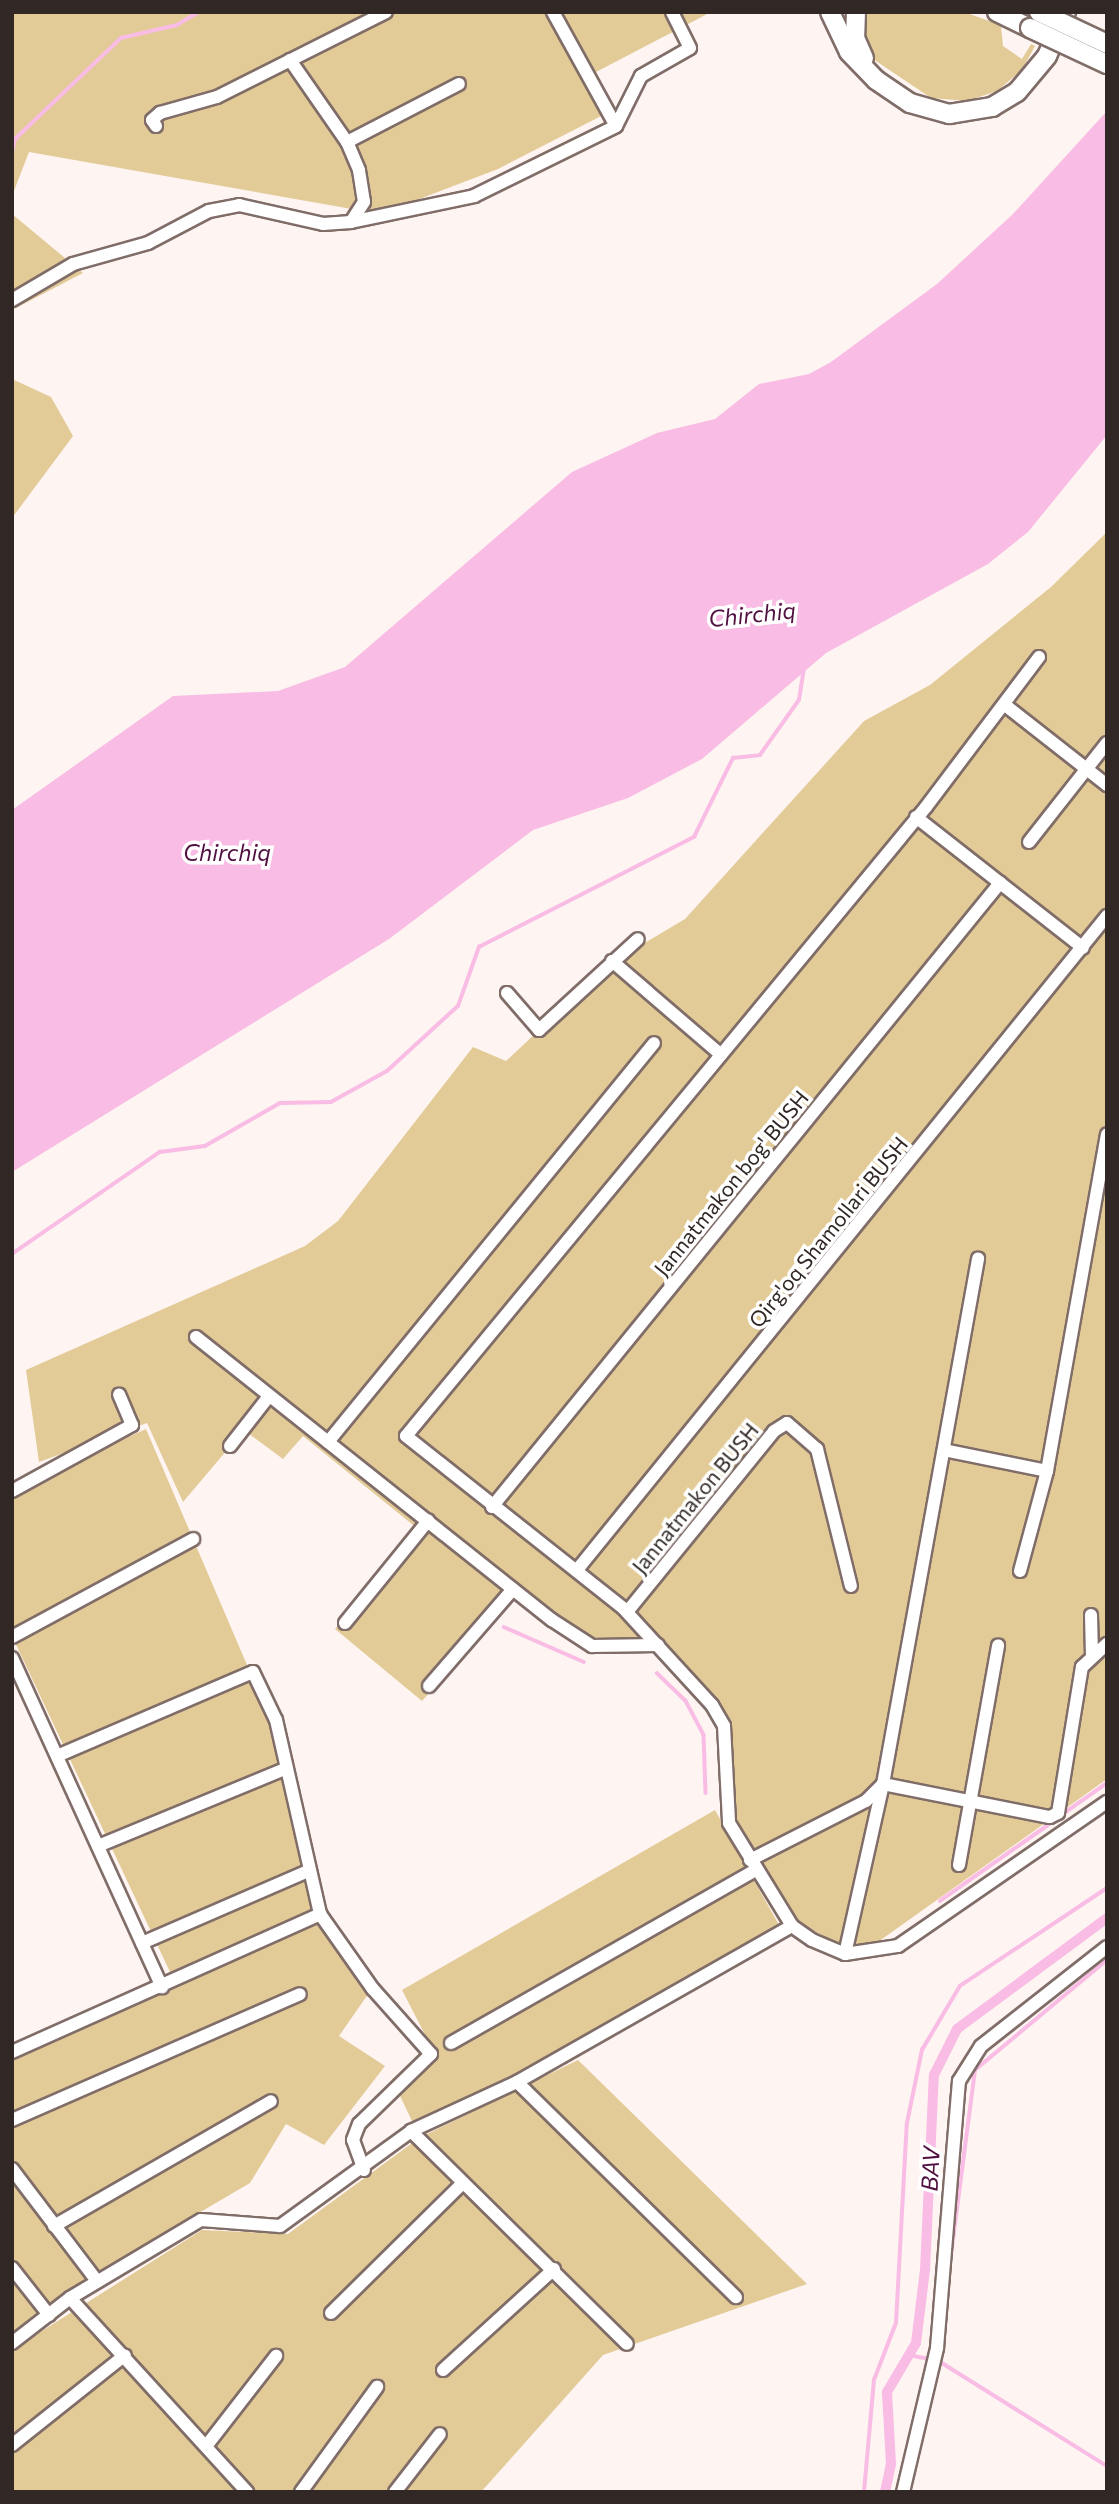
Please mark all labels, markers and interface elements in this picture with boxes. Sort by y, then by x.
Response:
water label: Chirchiq [707,596,797,632]
water label: Chirchiq [183,838,271,866]
street label: Jannatmakon bog' BUSH [648,1085,814,1281]
street label: Qirg'oq Shamollari BUSH [743,1132,913,1332]
street label: Jannatmakon BUSH [627,1418,763,1578]
water label: BAV [915,2146,945,2192]

